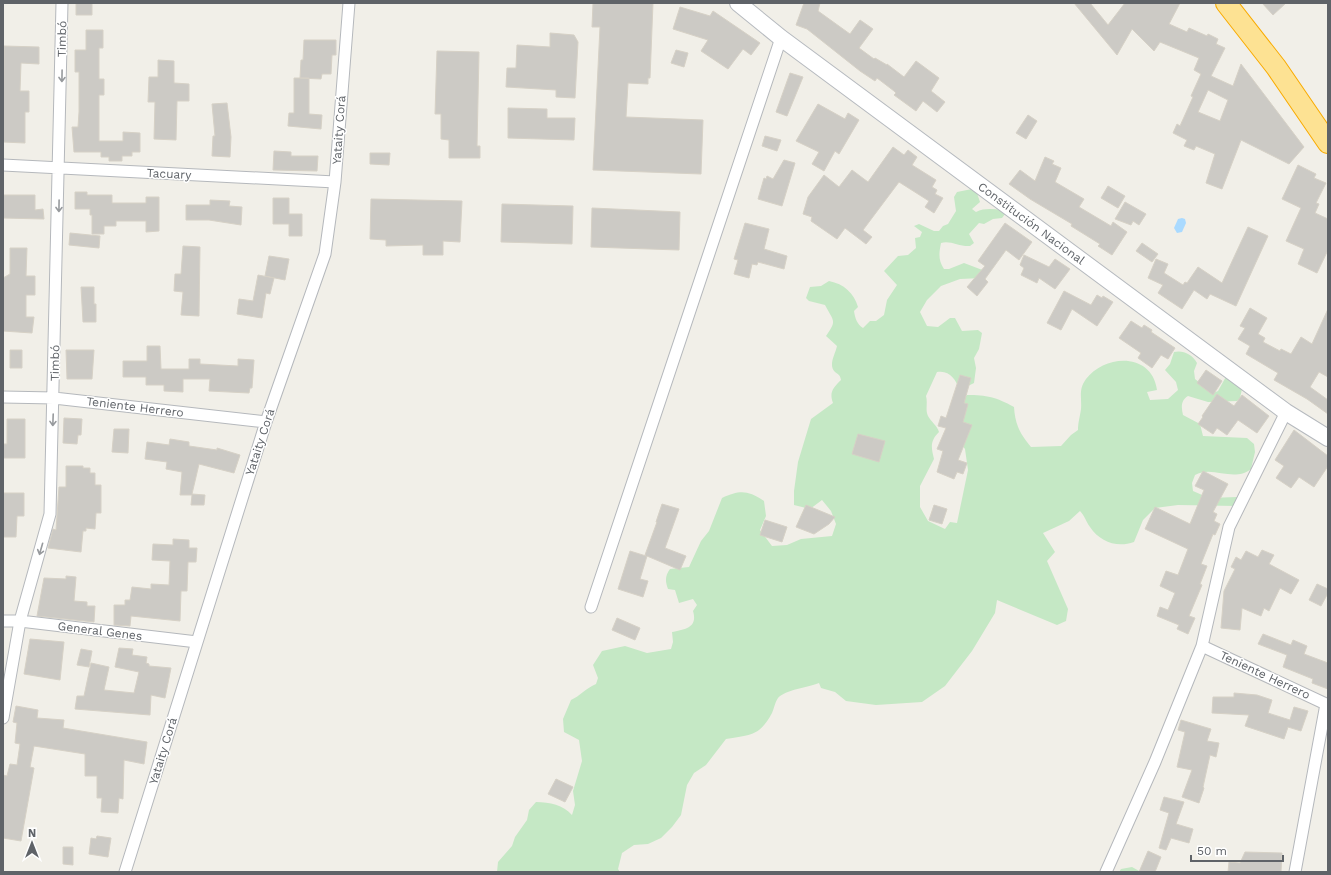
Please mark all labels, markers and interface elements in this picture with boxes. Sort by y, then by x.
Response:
street label: Timbó [55,21,69,57]
one-way arrow [58,69,65,82]
street label: Yataity Corá [330,95,348,165]
street label: Tacuary [146,166,193,182]
street label: Constitución Nacional [975,179,1088,268]
one-way arrow [55,199,62,212]
street label: Timbó [48,345,62,381]
street label: Teniente Herrero [86,394,184,420]
street label: Yataity Corá [243,407,277,477]
one-way arrow [50,413,57,426]
one-way arrow [36,542,44,555]
street label: General Genes [57,619,143,643]
street label: Teniente Herrero [1218,648,1312,702]
street label: Yataity Corá [146,716,180,786]
north arrow [12,823,52,863]
text: N [28,827,36,840]
scale bar [1191,837,1283,863]
text: 50 m [1197,844,1227,858]

